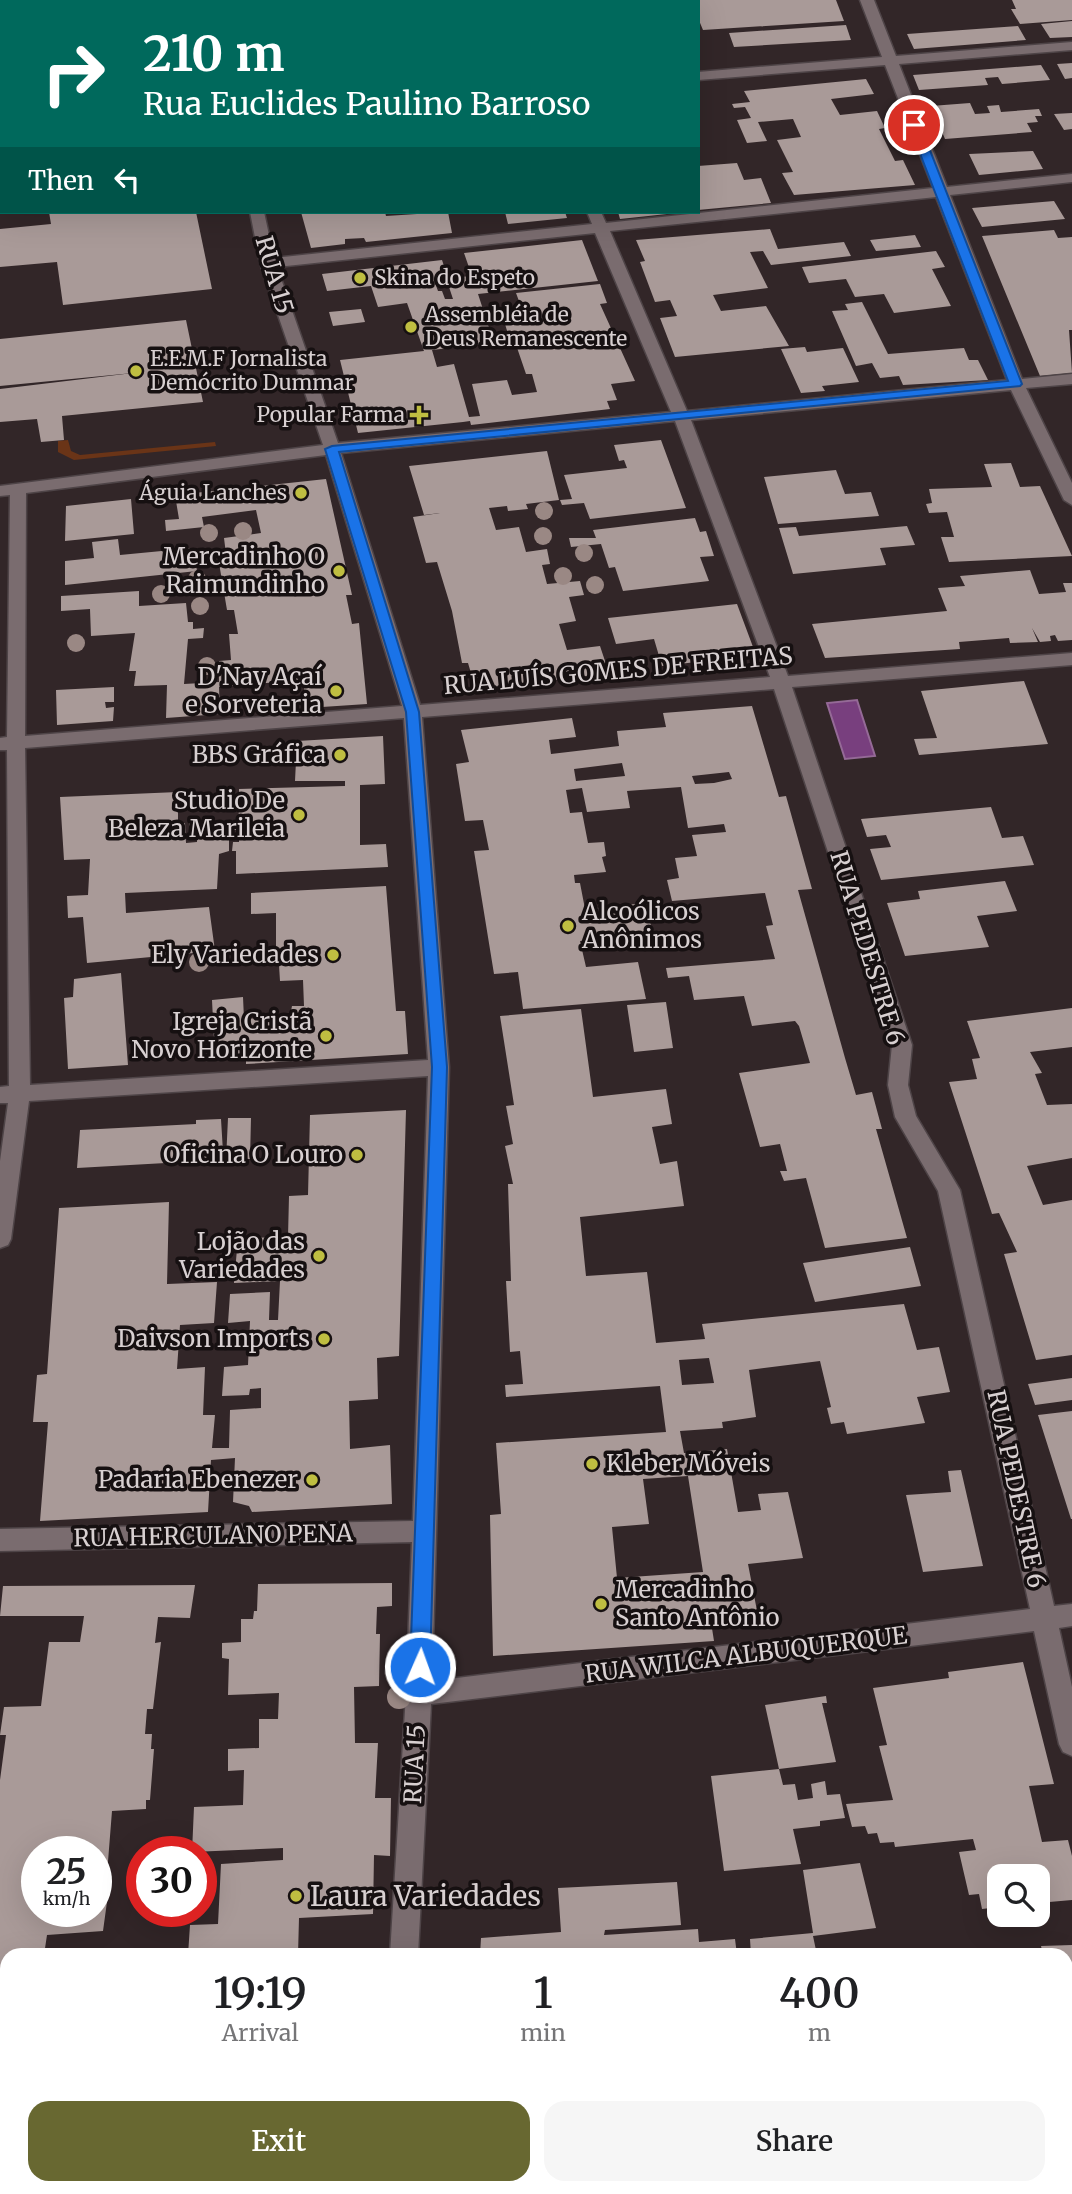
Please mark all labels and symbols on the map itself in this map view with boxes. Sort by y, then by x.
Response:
pin [884,95,944,155]
street label: RUA 15 [249,232,300,317]
place label: Skina do Espeto [374,264,535,291]
marker: Skina do Espeto [352,270,368,286]
place label: Assembléia de Deus Remanescente [424,301,627,352]
marker: Assembléia de Deus Remanescente [403,319,419,335]
place label: E.E.M.F Jornalista Demócrito Dummar [150,345,354,396]
marker: E.E.M.F Jornalista Demócrito Dummar [128,363,144,379]
place label: Popular Farma [257,401,405,428]
marker: Popular Farma [411,407,427,423]
place label: Águia Lanches [138,478,287,506]
marker: Águia Lanches [293,485,309,501]
place label: Mercadinho O Raimundinho [163,541,325,600]
marker: Mercadinho O Raimundinho [331,563,347,579]
street label: RUA LUÍS GOMES DE FREITAS [442,639,794,701]
place label: D'Nay Açaí e Sorveteria [185,661,323,720]
marker: D'Nay Açaí e Sorveteria [328,683,344,699]
place label: BBS Gráfica [192,739,326,770]
marker: BBS Gráfica [332,747,348,763]
place label: Studio De Beleza Marileia [108,785,285,844]
marker: Studio De Beleza Marileia [291,807,307,823]
street label: RUA PEDESTRE 6 [823,847,912,1049]
place label: Alcoólicos Anônimos [581,896,702,955]
marker: Alcoólicos Anônimos [560,918,576,934]
place label: Ely Variedades [151,939,319,970]
marker: Ely Variedades [325,947,341,963]
place label: Igreja Cristã Novo Horizonte [131,1006,312,1065]
marker: Igreja Cristã Novo Horizonte [318,1028,334,1044]
place label: Oficina O Louro [163,1139,343,1170]
marker: Oficina O Louro [349,1147,365,1163]
place label: Lojão das Variedades [178,1226,305,1285]
marker: Lojão das Variedades [311,1248,327,1264]
place label: Daivson Imports [117,1323,310,1354]
marker: Daivson Imports [316,1331,332,1347]
street label: RUA PEDESTRE 6 [980,1387,1053,1591]
place label: Kleber Móveis [606,1448,770,1479]
marker: Kleber Móveis [584,1456,600,1472]
place label: Padaria Ebenezer [98,1464,298,1495]
marker: Padaria Ebenezer [304,1472,320,1488]
street label: RUA HERCULANO PENA [73,1518,354,1553]
place label: Mercadinho Santo Antônio [615,1574,780,1633]
marker: Mercadinho Santo Antônio [593,1596,609,1612]
street label: RUA WILCA ALBUQUERQUE [583,1619,910,1690]
position arrow [383,1630,457,1704]
street label: RUA 15 [397,1723,432,1804]
speed limit sign: 30 [126,1836,217,1927]
place label: Laura Variedades [310,1878,541,1914]
marker: Laura Variedades [288,1888,304,1904]

